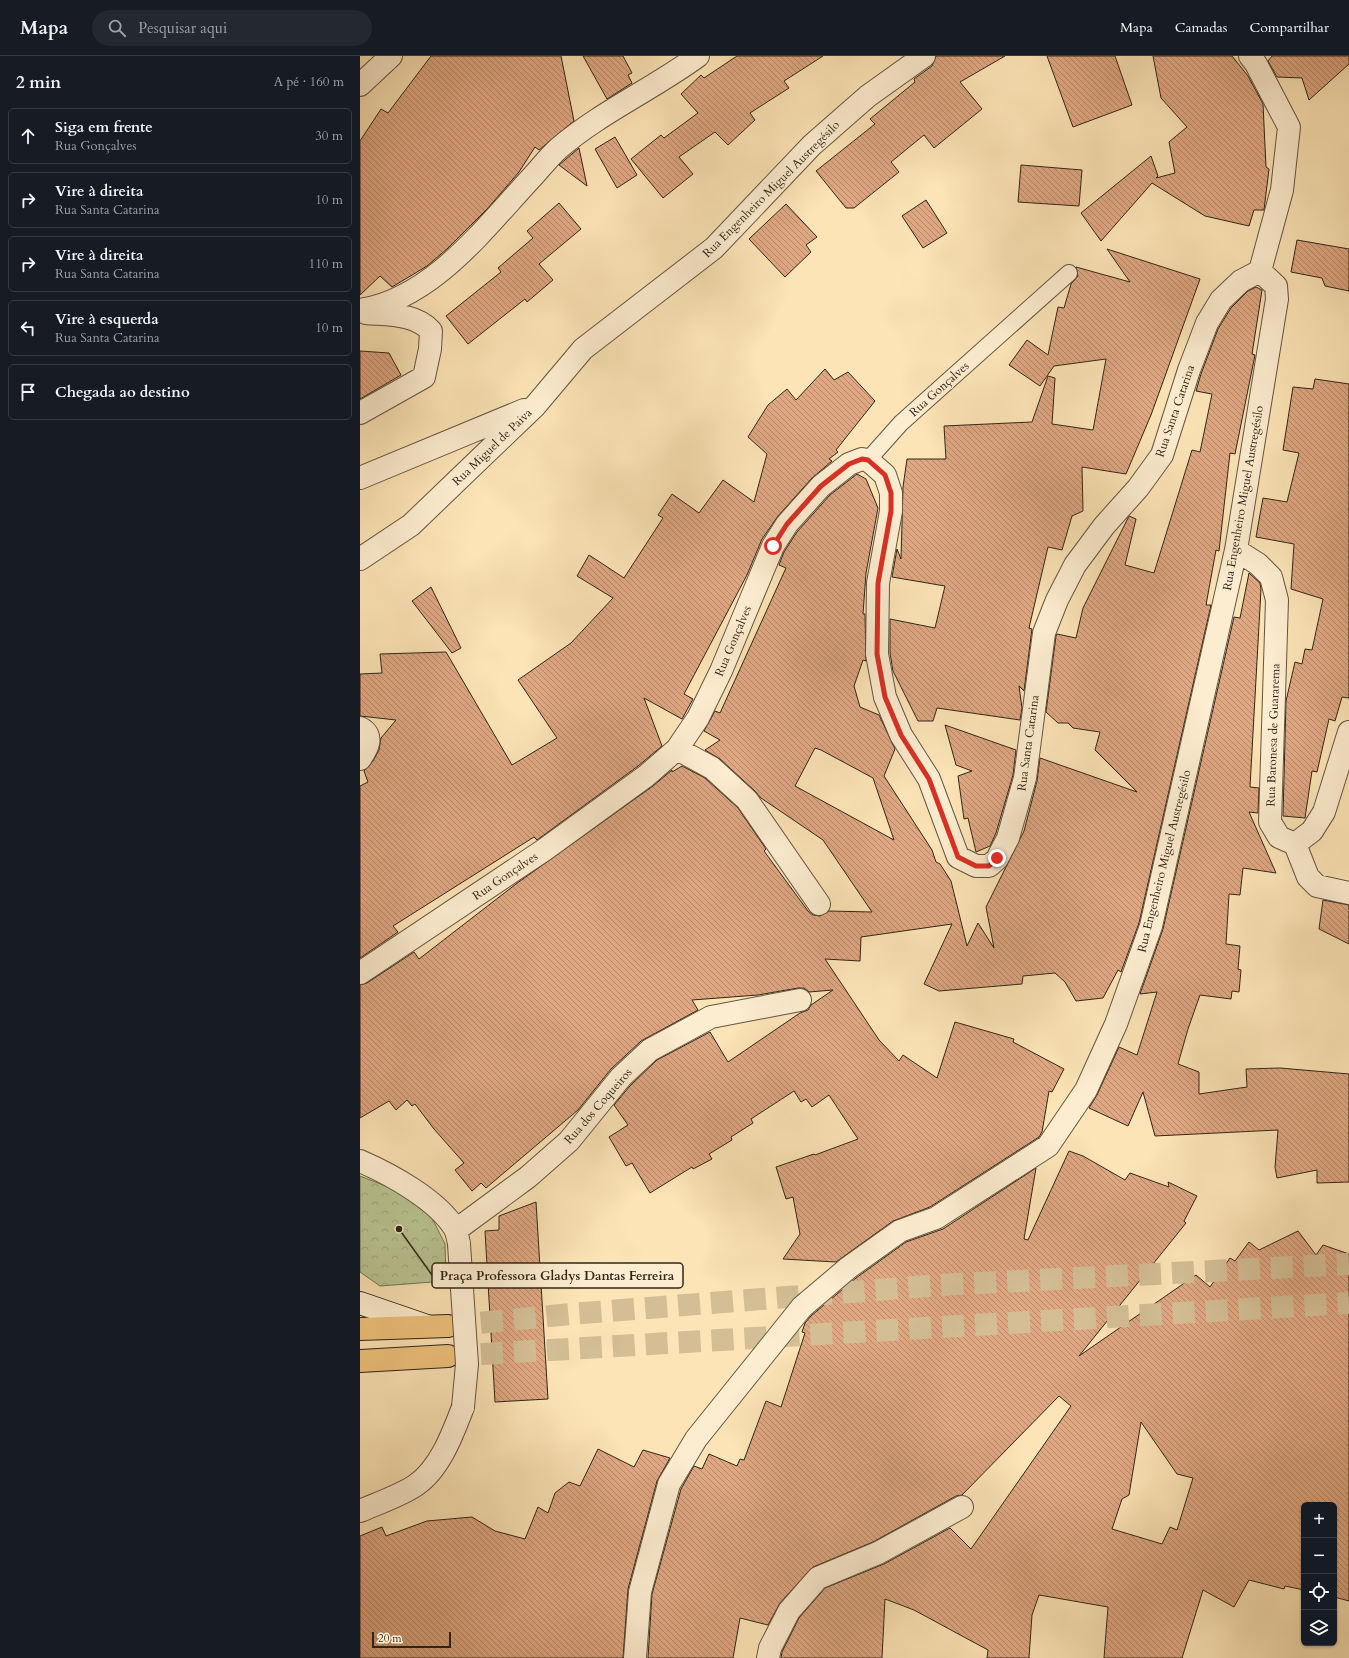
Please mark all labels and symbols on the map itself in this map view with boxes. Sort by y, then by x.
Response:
street label: Rua Engenheiro Miguel Austregésilo [699,117,843,261]
street label: Rua Gonçalves [906,358,972,420]
street label: Rua Santa Catarina [1152,362,1199,459]
street label: Rua Miguel de Paiva [449,404,536,489]
street label: Rua Engenheiro Miguel Austregésilo [1219,404,1267,592]
route start [764,537,782,555]
street label: Rua Gonçalves [711,603,755,679]
street label: Rua Baronesa de Guararema [1263,662,1284,807]
street label: Rua Santa Catarina [1013,693,1043,792]
street label: Rua Engenheiro Miguel Austregésilo [1134,768,1195,954]
street label: Rua Gonçalves [469,848,541,904]
route end [988,849,1006,867]
street label: Rua dos Coqueiros [561,1065,635,1147]
callout: Praça Professora Gladys Dantas Ferreira [432,1263,683,1288]
text: Praça Professora Gladys Dantas Ferreira [440,1267,675,1285]
scale bar [372,1630,451,1649]

